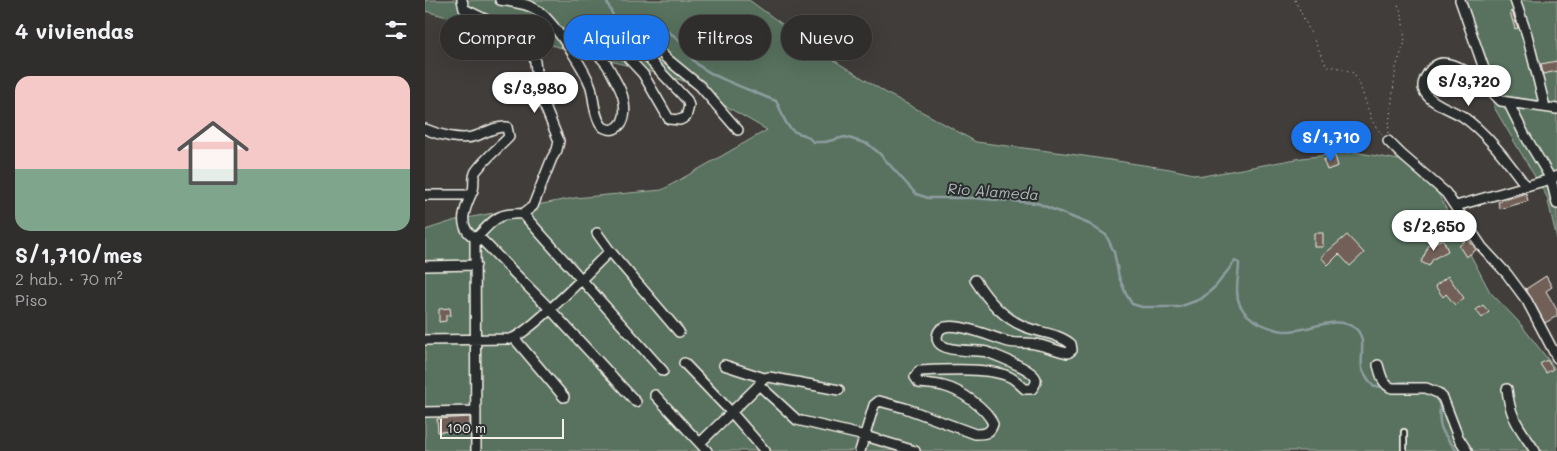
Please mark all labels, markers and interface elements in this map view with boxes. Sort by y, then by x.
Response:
chip: Comprar [440,15,554,60]
chip: Alquilar [564,15,669,60]
chip: Filtros [679,15,771,60]
chip: Nuevo [781,15,872,60]
icon: filters [382,16,410,44]
text: 4 viviendas [15,17,134,44]
pin: S/3,720 [1423,64,1515,107]
text: S/3,720 [1438,70,1500,91]
pin: S/3,980 [489,72,581,114]
text: S/3,980 [503,77,567,98]
icon: home [168,108,258,198]
pin: S/1,710 [1285,120,1377,163]
text: S/1,710 [1302,126,1360,147]
water label: Rio Alameda [947,178,1039,204]
pin: S/2,650 [1388,210,1480,252]
text: S/2,650 [1403,215,1465,236]
text: S/1,710/mes [15,241,143,268]
text: 2 hab. · 70 m² [15,268,123,289]
text: Piso [15,289,47,310]
scale bar [440,416,564,439]
text: 100 m [447,418,486,437]

